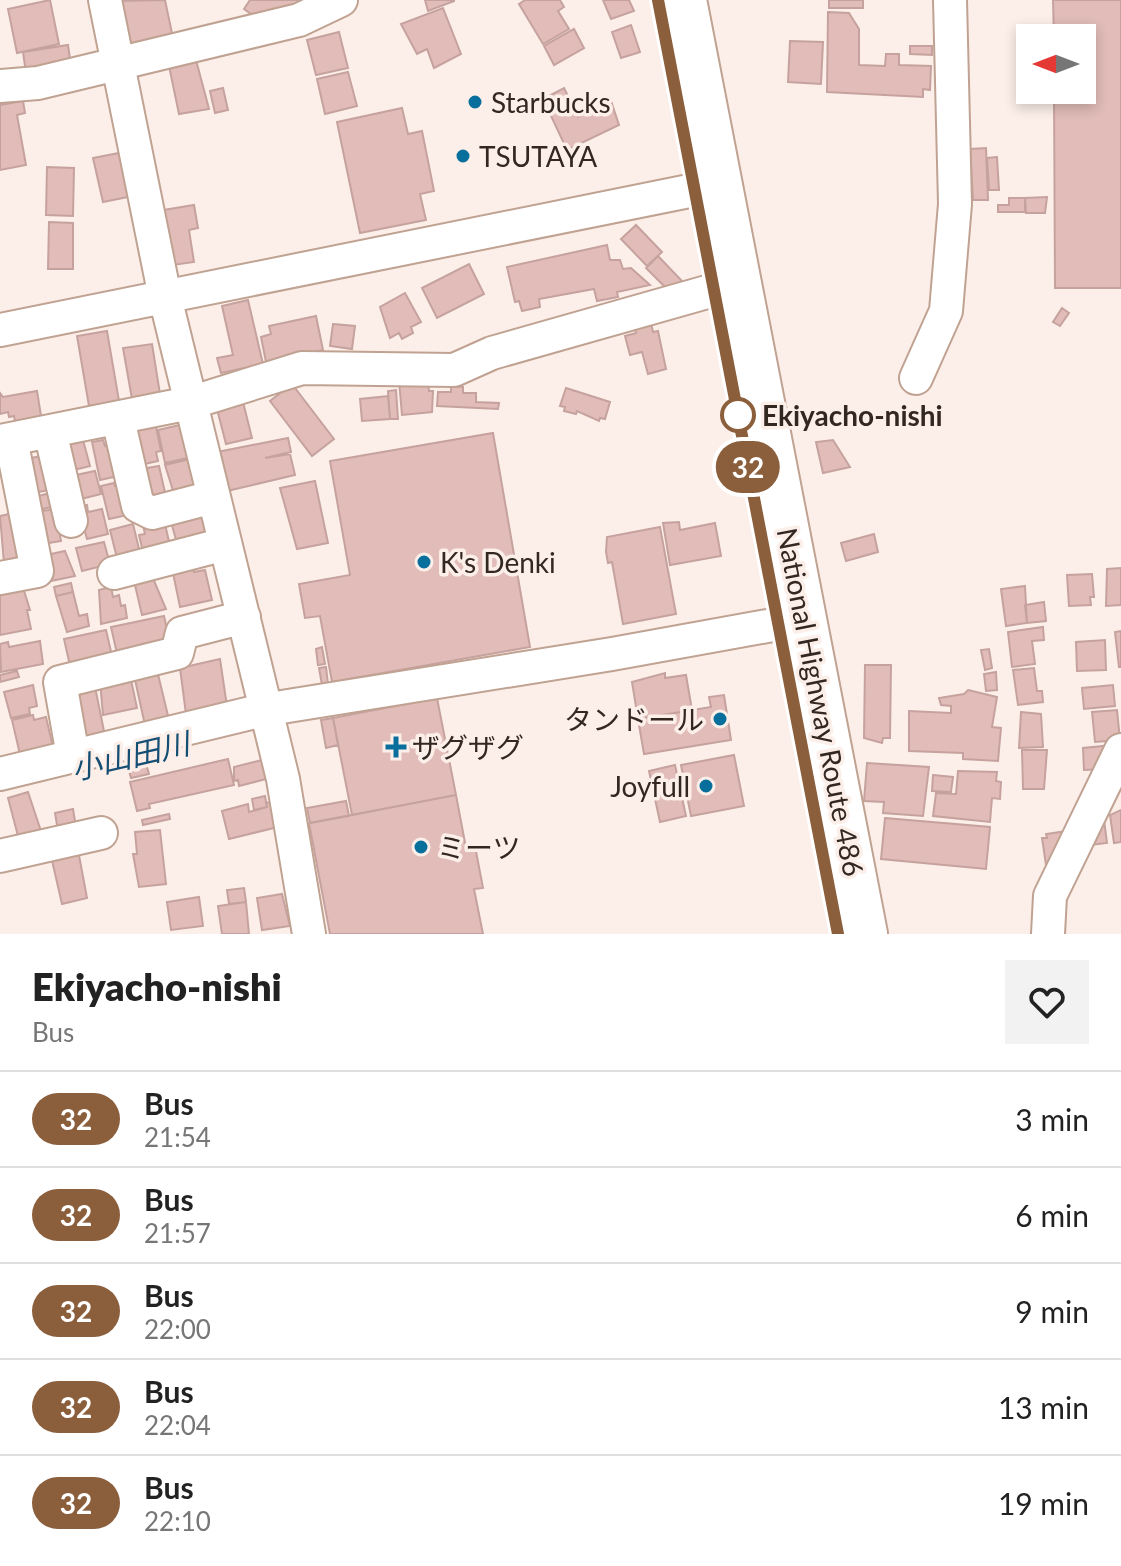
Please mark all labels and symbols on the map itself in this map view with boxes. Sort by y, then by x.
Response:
north arrow [1016,24,1096,104]
place label: Starbucks [491,85,611,119]
marker: Starbucks [466,93,484,111]
place label: TSUTAYA [479,139,597,173]
marker: TSUTAYA [454,147,472,165]
marker: Ekiyacho-nishi [721,398,755,432]
place label: Ekiyacho-nishi [762,398,943,432]
line badge: 32 [712,441,784,493]
street label: National Highway Route 486 [771,525,871,879]
place label: K's Denki [440,545,556,579]
marker: K's Denki [415,553,433,571]
place label: タンドール [564,702,704,736]
marker: タンドール [711,710,729,728]
water label: 小山田川 [67,723,195,786]
place label: ザグザグ [412,730,524,764]
marker: ザグザグ [387,738,405,756]
place label: Joyfull [610,769,690,803]
marker: Joyfull [697,777,715,795]
place label: ミーツ [437,830,520,864]
marker: ミーツ [412,838,430,856]

